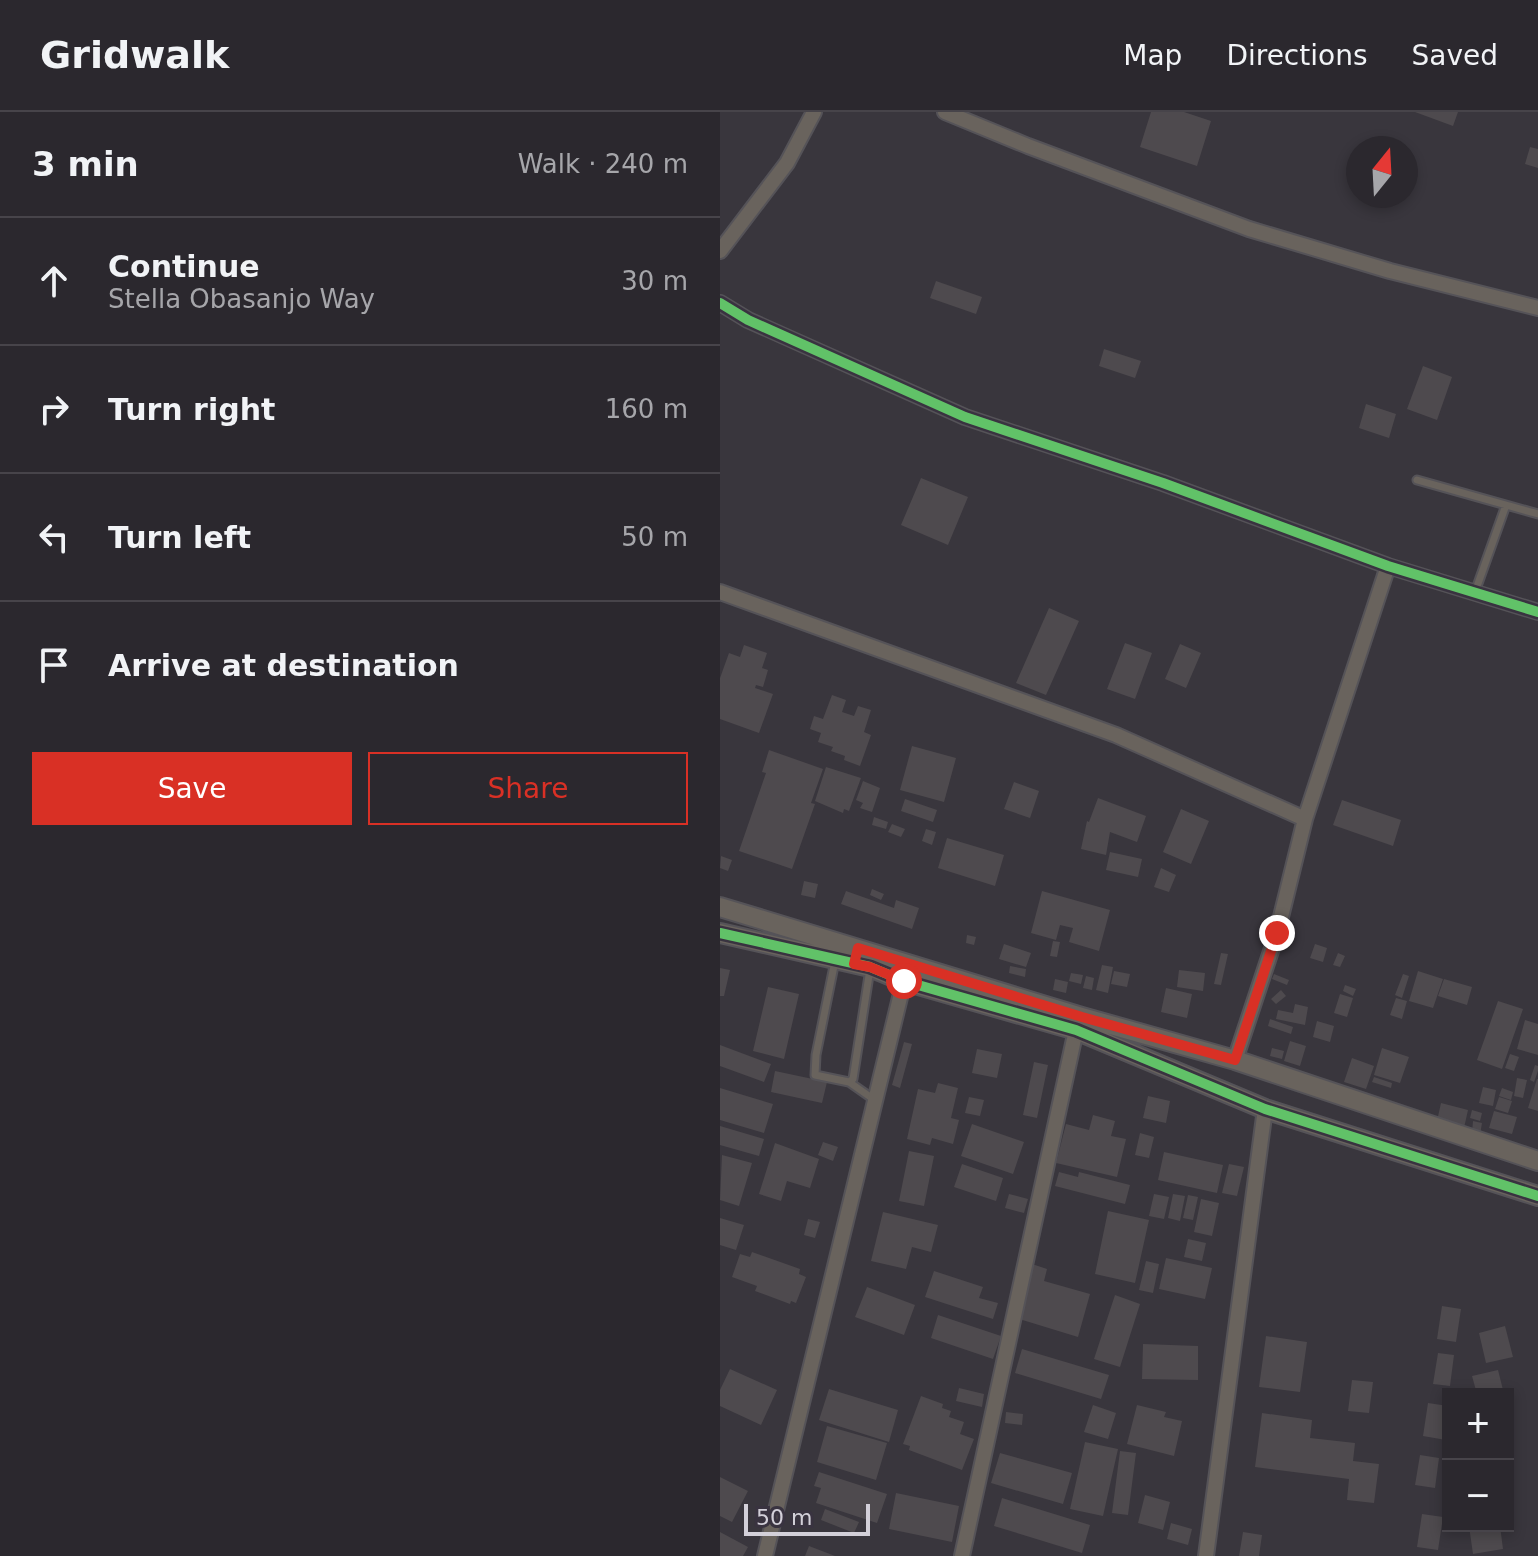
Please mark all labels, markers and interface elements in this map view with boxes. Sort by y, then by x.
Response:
text: Gridwalk [40,33,229,77]
text: Map [1123,39,1182,72]
text: Directions [1226,39,1367,72]
text: Saved [1411,39,1498,72]
north arrow [1346,136,1418,208]
text: 3 min [32,144,139,184]
text: Walk · 240 m [518,149,688,179]
text: Continue [108,249,260,284]
icon: ahead [32,259,76,303]
text: 30 m [621,266,688,296]
text: Stella Obasanjo Way [108,284,375,314]
icon: right [32,387,76,431]
text: Turn right [108,392,275,427]
text: 160 m [605,394,688,424]
icon: left [32,515,76,559]
text: Turn left [108,520,251,555]
text: 50 m [621,522,688,552]
icon: arrive [32,643,76,687]
text: Arrive at destination [108,648,459,683]
button: Save [32,752,352,825]
button: Share [368,752,688,825]
route end [1259,915,1295,951]
route start [886,963,922,999]
map controls [1442,1388,1514,1532]
button: + [1442,1388,1514,1460]
button: − [1442,1460,1514,1532]
scale bar [744,1500,870,1536]
text: 50 m [756,1505,812,1530]

